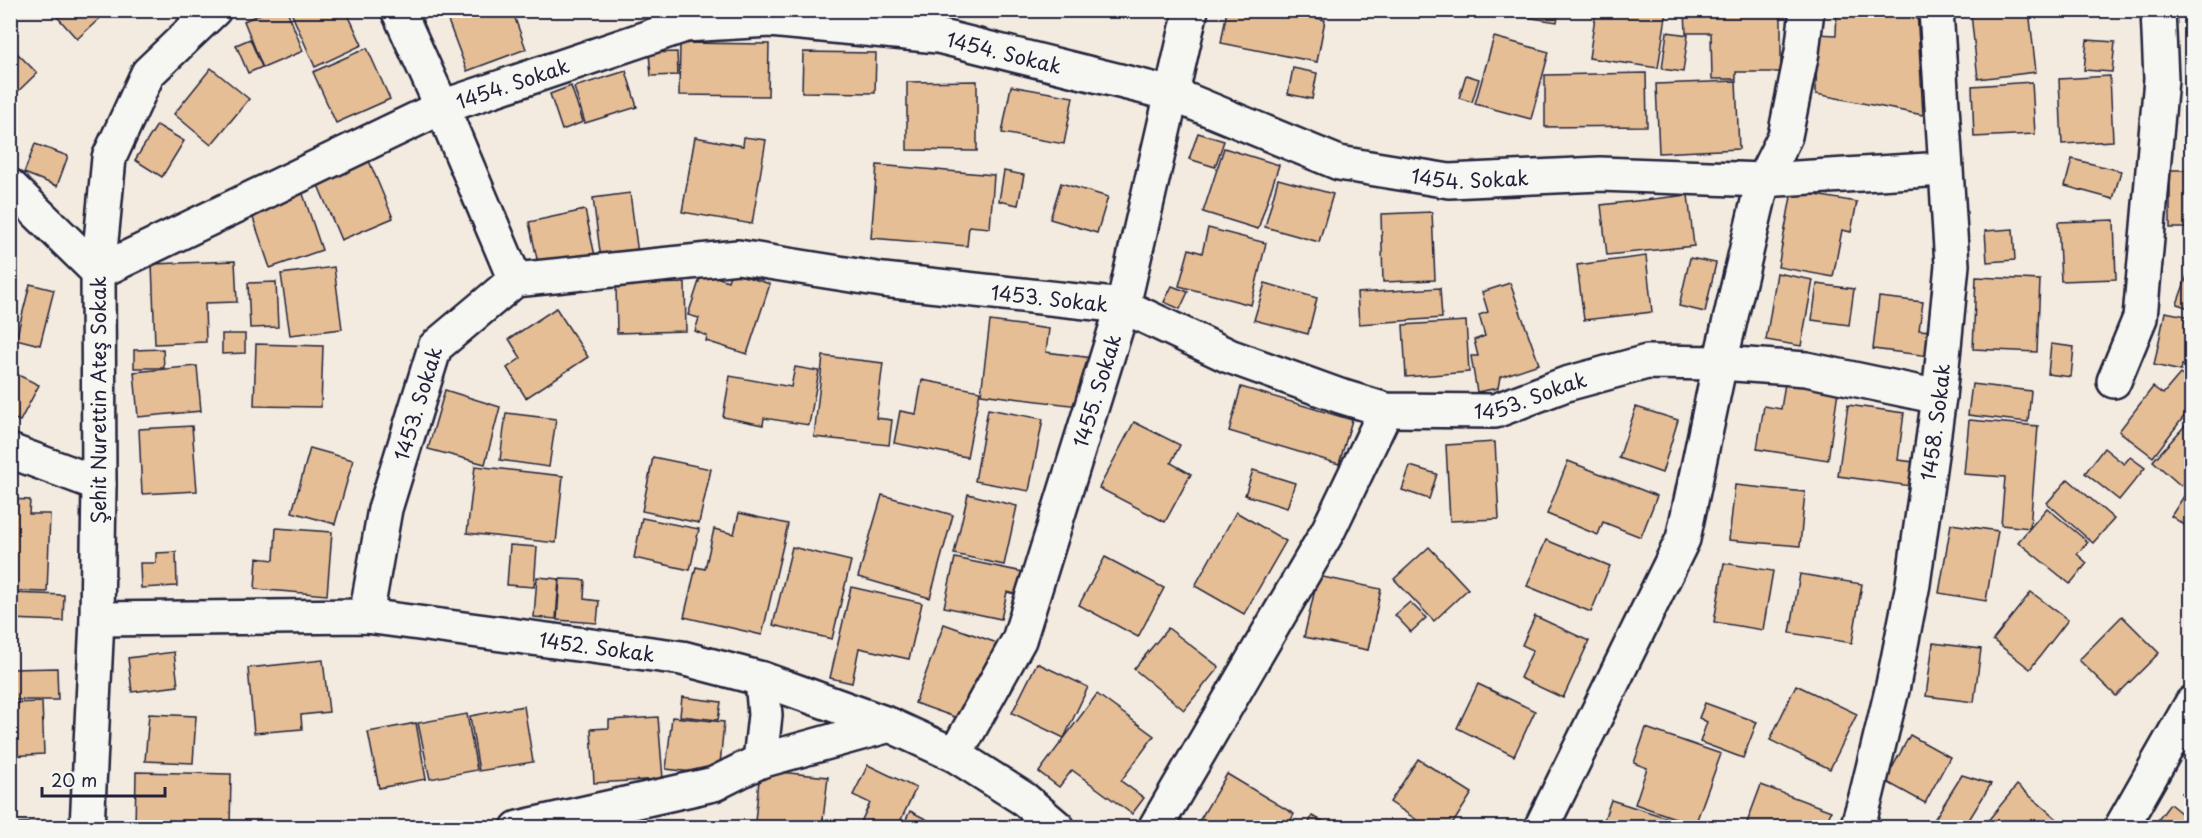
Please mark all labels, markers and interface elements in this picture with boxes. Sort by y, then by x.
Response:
street label: 1454. Sokak [943,24,1065,81]
street label: 1454. Sokak [452,50,573,116]
street label: 1454. Sokak [1409,160,1529,196]
street label: Şehit Nurettin Ateş Sokak [83,276,113,524]
street label: 1453. Sokak [989,277,1110,319]
street label: 1455. Sokak [1065,330,1128,451]
street label: 1453. Sokak [386,343,449,464]
street label: 1458. Sokak [1913,362,1957,482]
street label: 1453. Sokak [1474,364,1590,426]
street label: 1452. Sokak [537,624,657,669]
scale bar [42,760,165,798]
text: 20 m [51,766,97,793]

